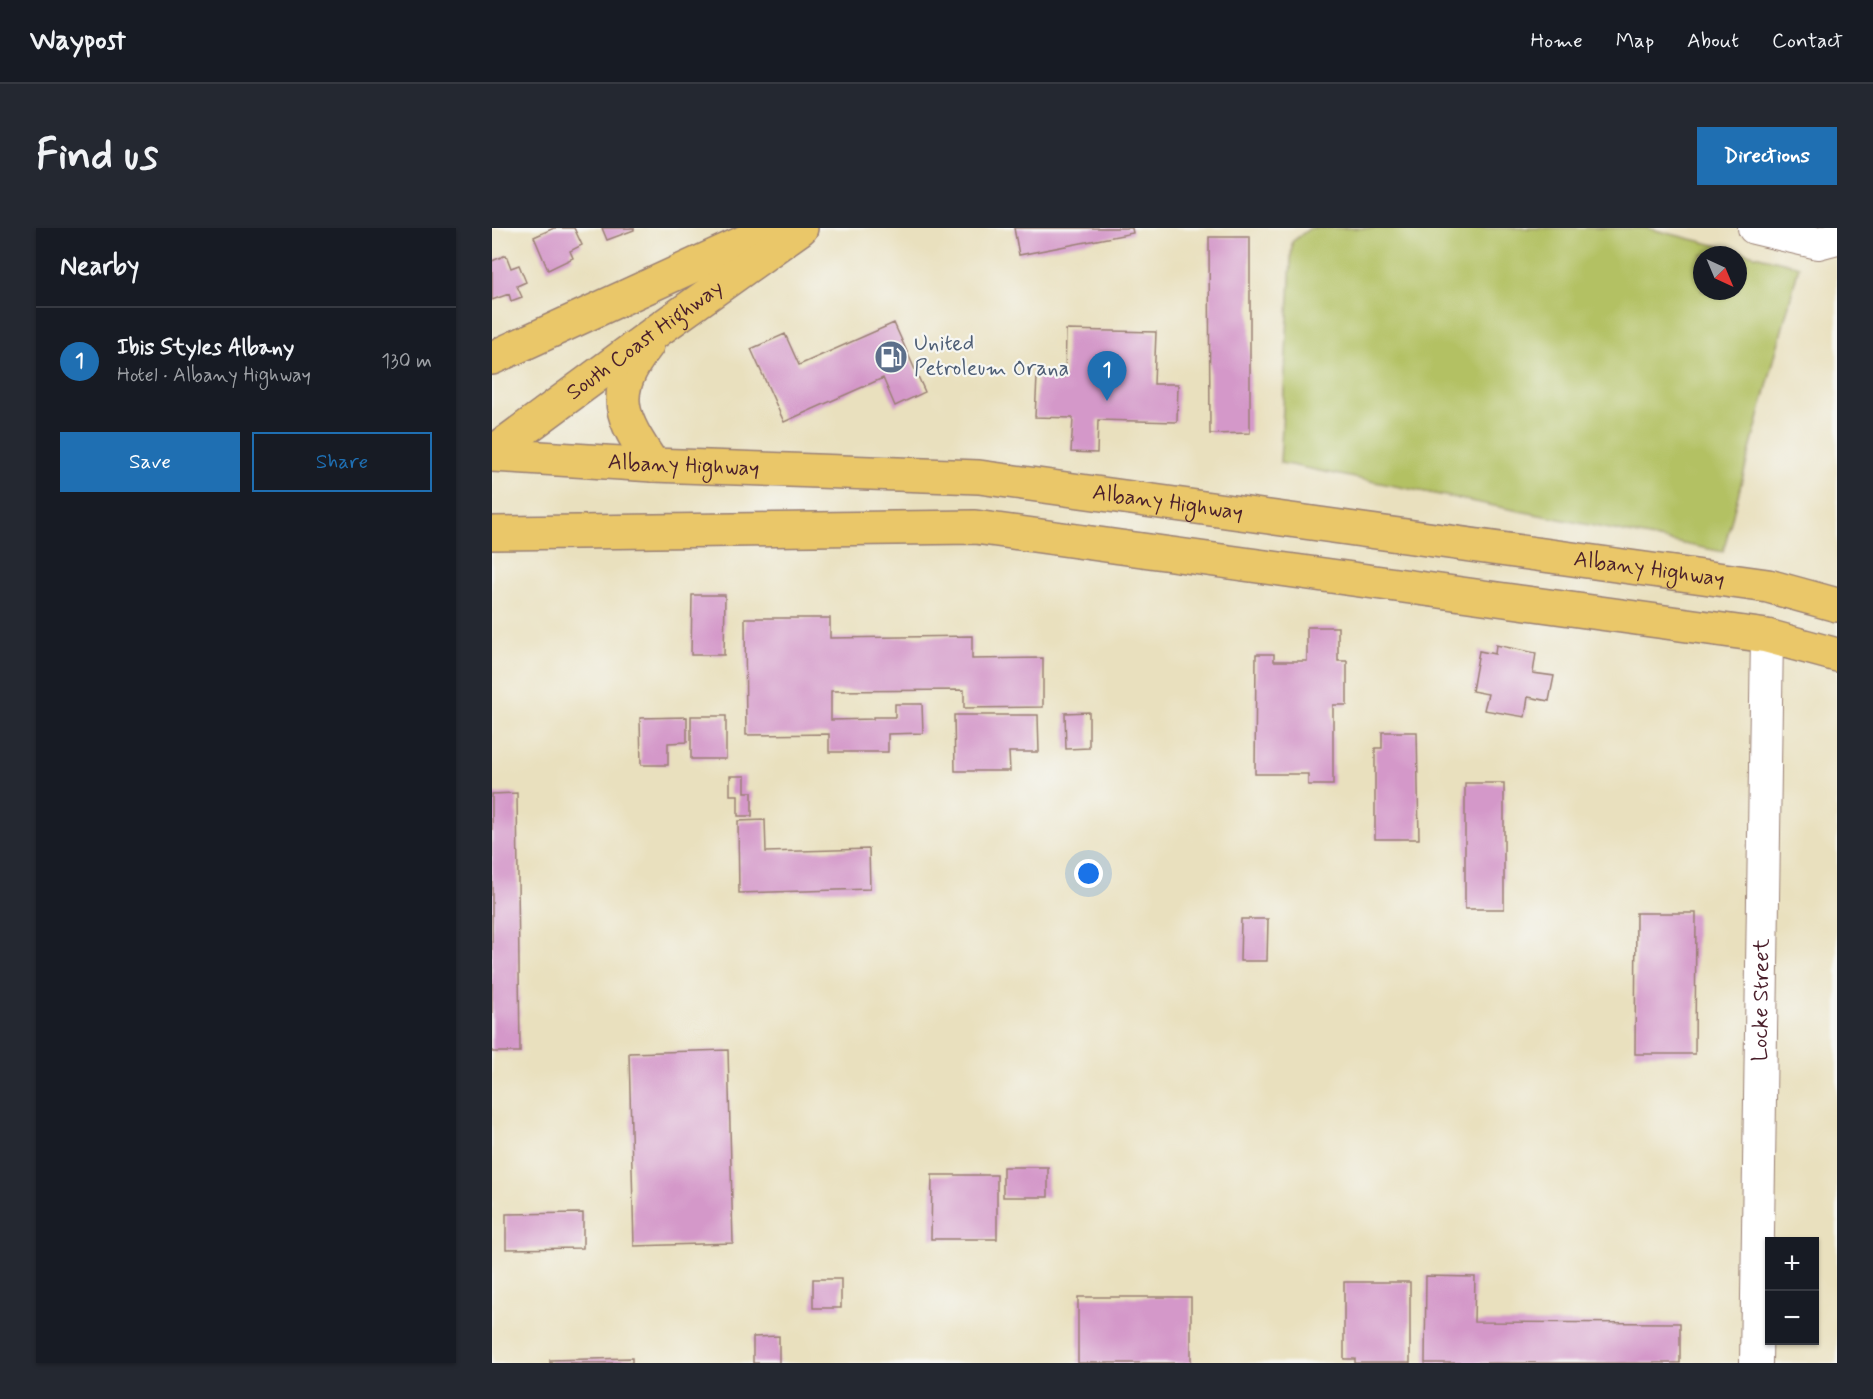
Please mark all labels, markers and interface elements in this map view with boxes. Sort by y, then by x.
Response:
text: Waypost [30,23,126,60]
text: Home [1531,27,1583,55]
text: Map [1616,27,1654,55]
text: About [1687,27,1739,55]
text: Contact [1772,27,1843,55]
button: Directions [1697,127,1837,185]
text: Find us [36,129,158,184]
north arrow [1693,246,1747,300]
text: Nearby [60,250,139,284]
street label: South Coast Highway [561,274,729,407]
place label: United Petroleum Orana [914,330,1069,383]
text: Ibis Styles Albany [117,334,294,362]
fuel station icon: United Petroleum Orana [873,339,909,375]
text: 1 [75,348,84,375]
text: 130 m [381,348,432,375]
pin: 1 [1088,352,1126,401]
text: Hotel · Albany Highway [117,362,311,389]
button: Save [60,432,240,492]
button: Share [252,432,432,492]
street label: Albany Highway [607,448,760,484]
street label: Albany Highway [1091,479,1245,527]
street label: Albany Highway [1572,545,1726,594]
your location [1074,859,1103,888]
street label: Locke Street [1747,938,1776,1062]
map controls [1765,1237,1819,1345]
button: + [1765,1237,1819,1291]
button: − [1765,1291,1819,1345]

